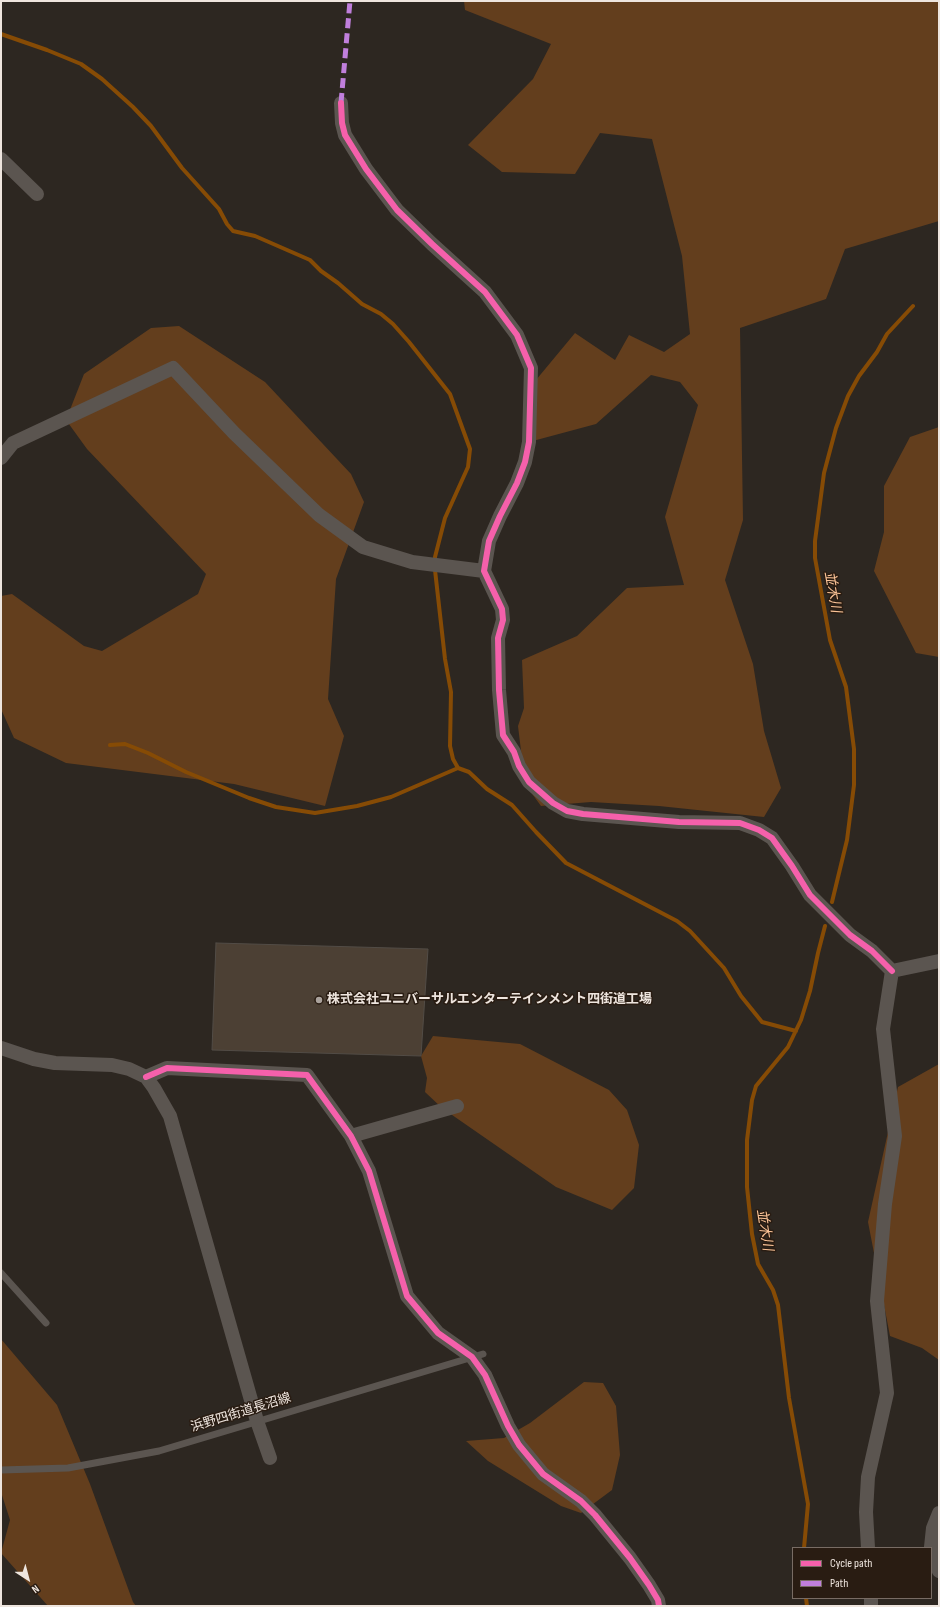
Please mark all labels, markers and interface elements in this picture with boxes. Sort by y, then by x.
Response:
water label: 並木川 [820,570,844,614]
place label: 株式会社ユニバーサルエンターテインメント四街道工場 [327,992,652,1008]
marker: 株式会社ユニバーサルエンターテインメント四街道工場 [314,995,324,1005]
water label: 並木川 [752,1208,776,1252]
street label: 浜野四街道長沼線 [189,1390,293,1436]
legend [792,1547,932,1599]
text: Cycle path [830,1556,872,1571]
north arrow [8,1559,48,1599]
text: Path [830,1576,848,1591]
text: N [29,1582,42,1596]

